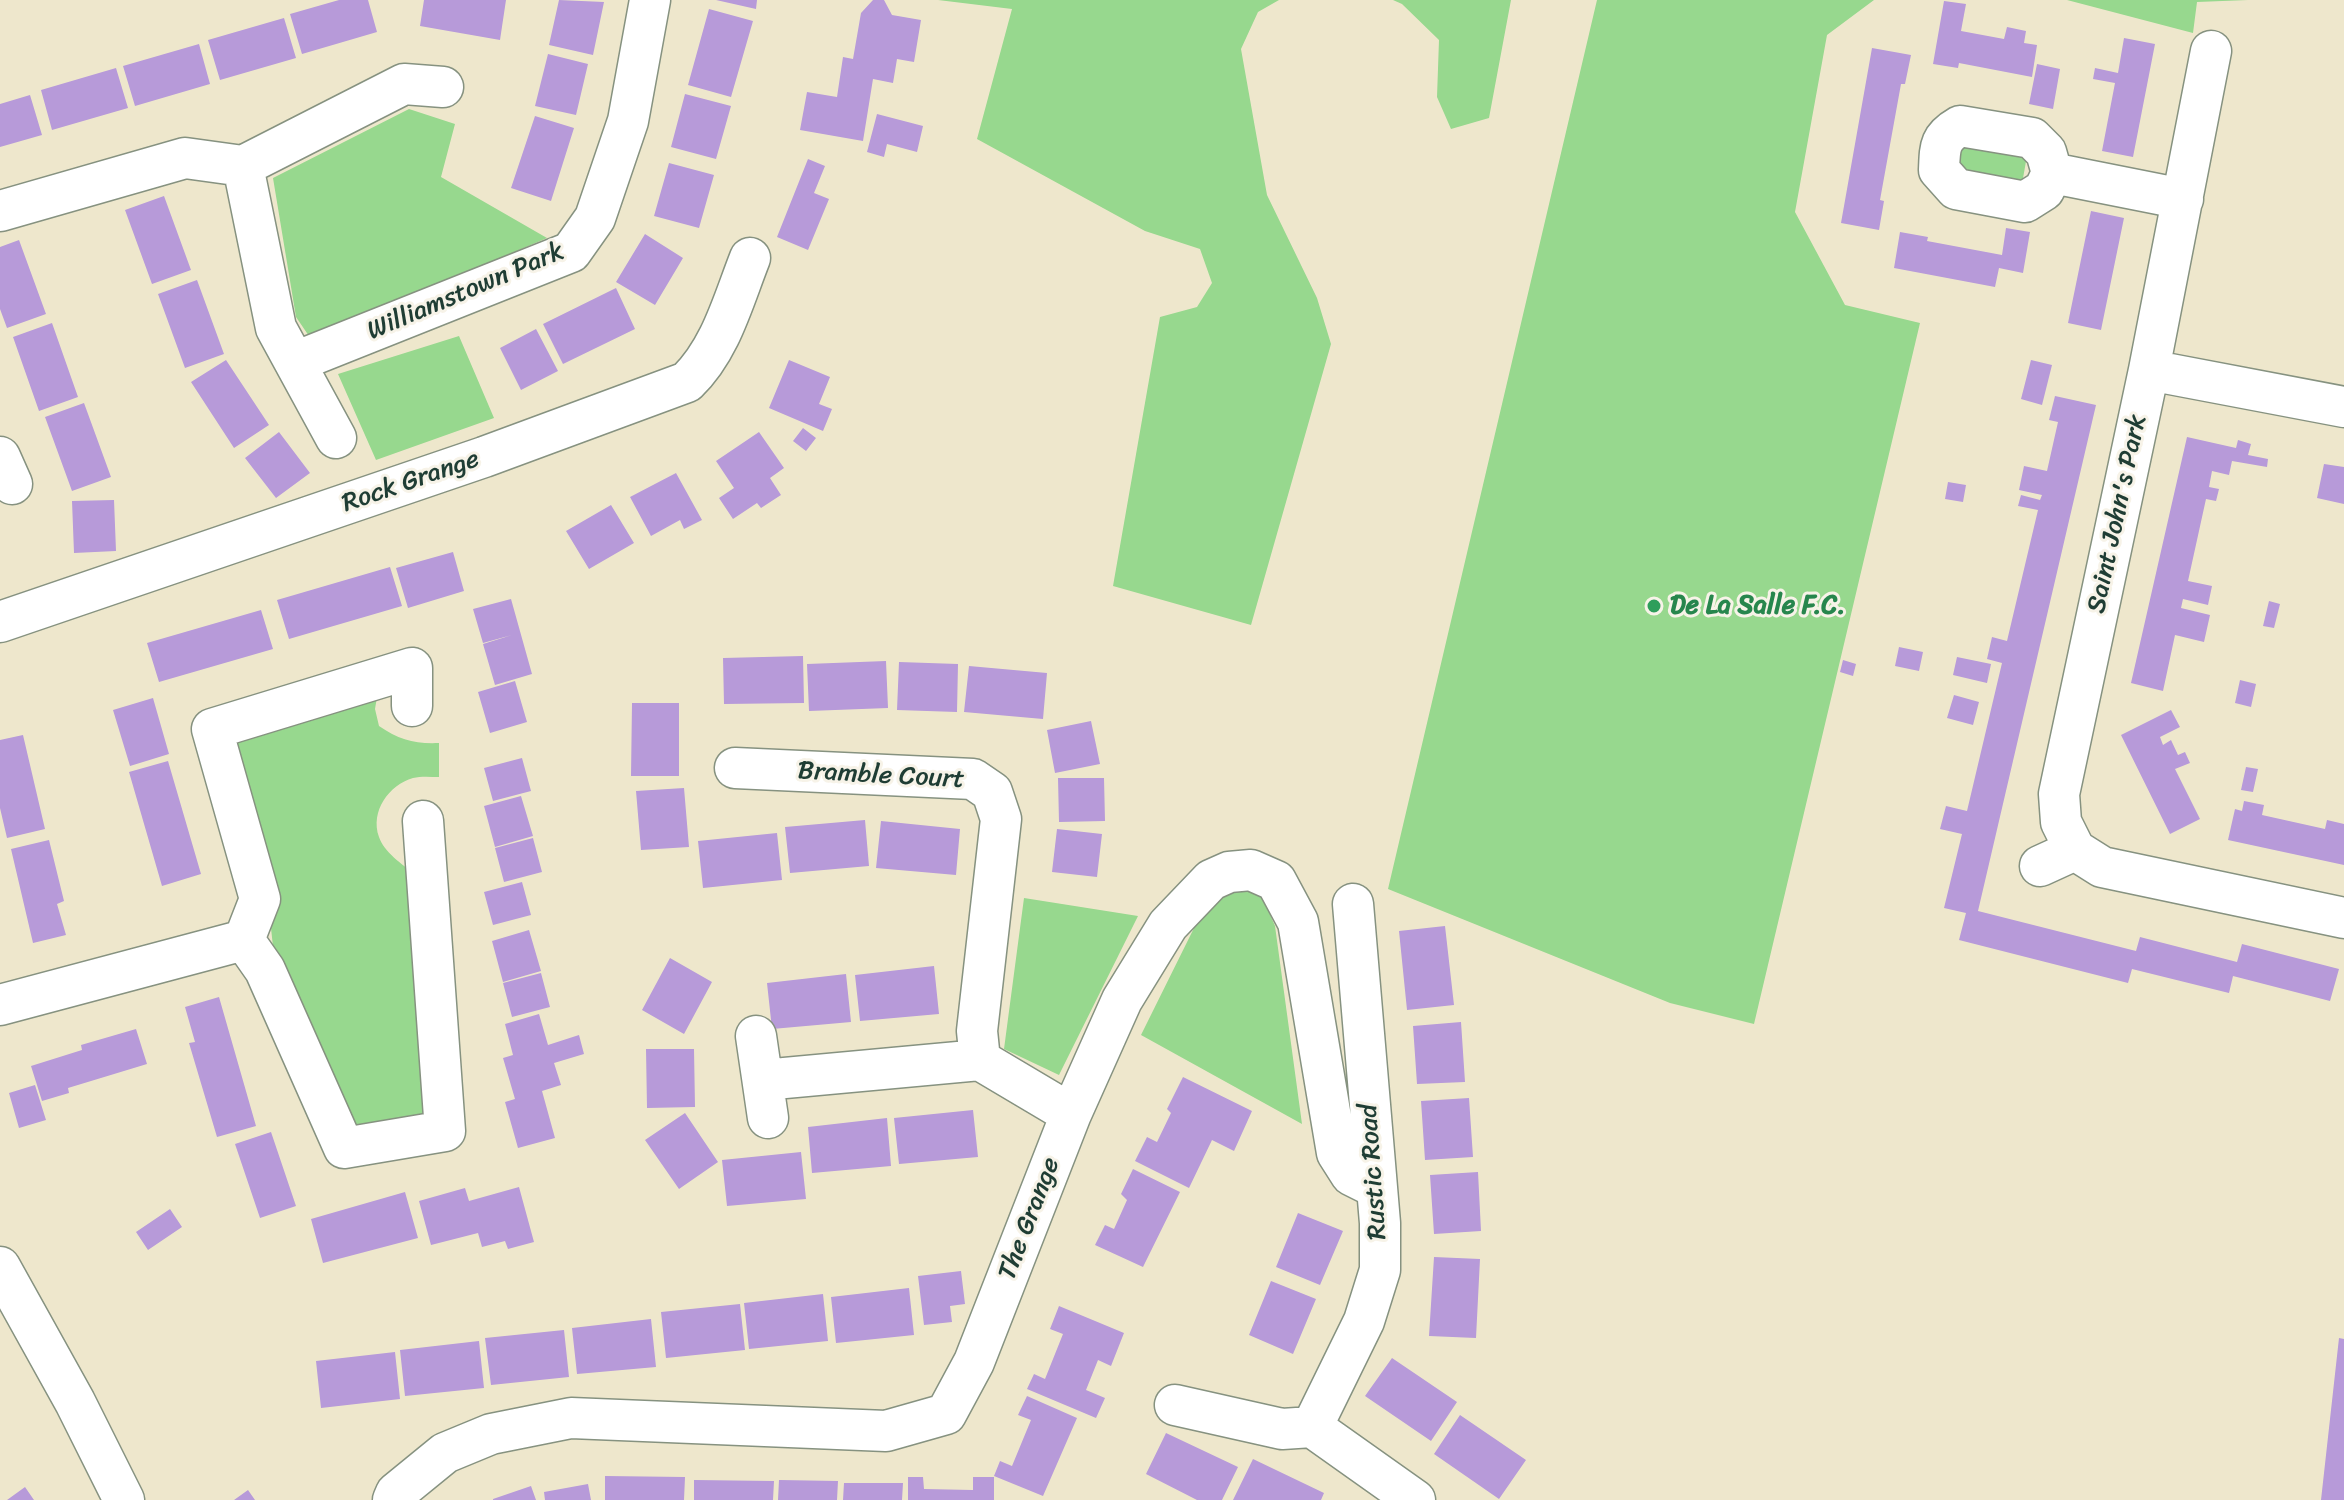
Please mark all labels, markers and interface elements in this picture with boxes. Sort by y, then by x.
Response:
street label: Williamstown Park [363,236,569,348]
street label: Saint John's Park [2082,412,2154,616]
street label: Rock Grange [338,444,484,520]
place label: De La Salle F.C. [1670,590,1845,622]
marker: De La Salle F.C. [1645,597,1663,615]
street label: Bramble Court [797,756,965,796]
street label: Rustic Road [1354,1103,1394,1241]
street label: The Grange [992,1153,1068,1285]

